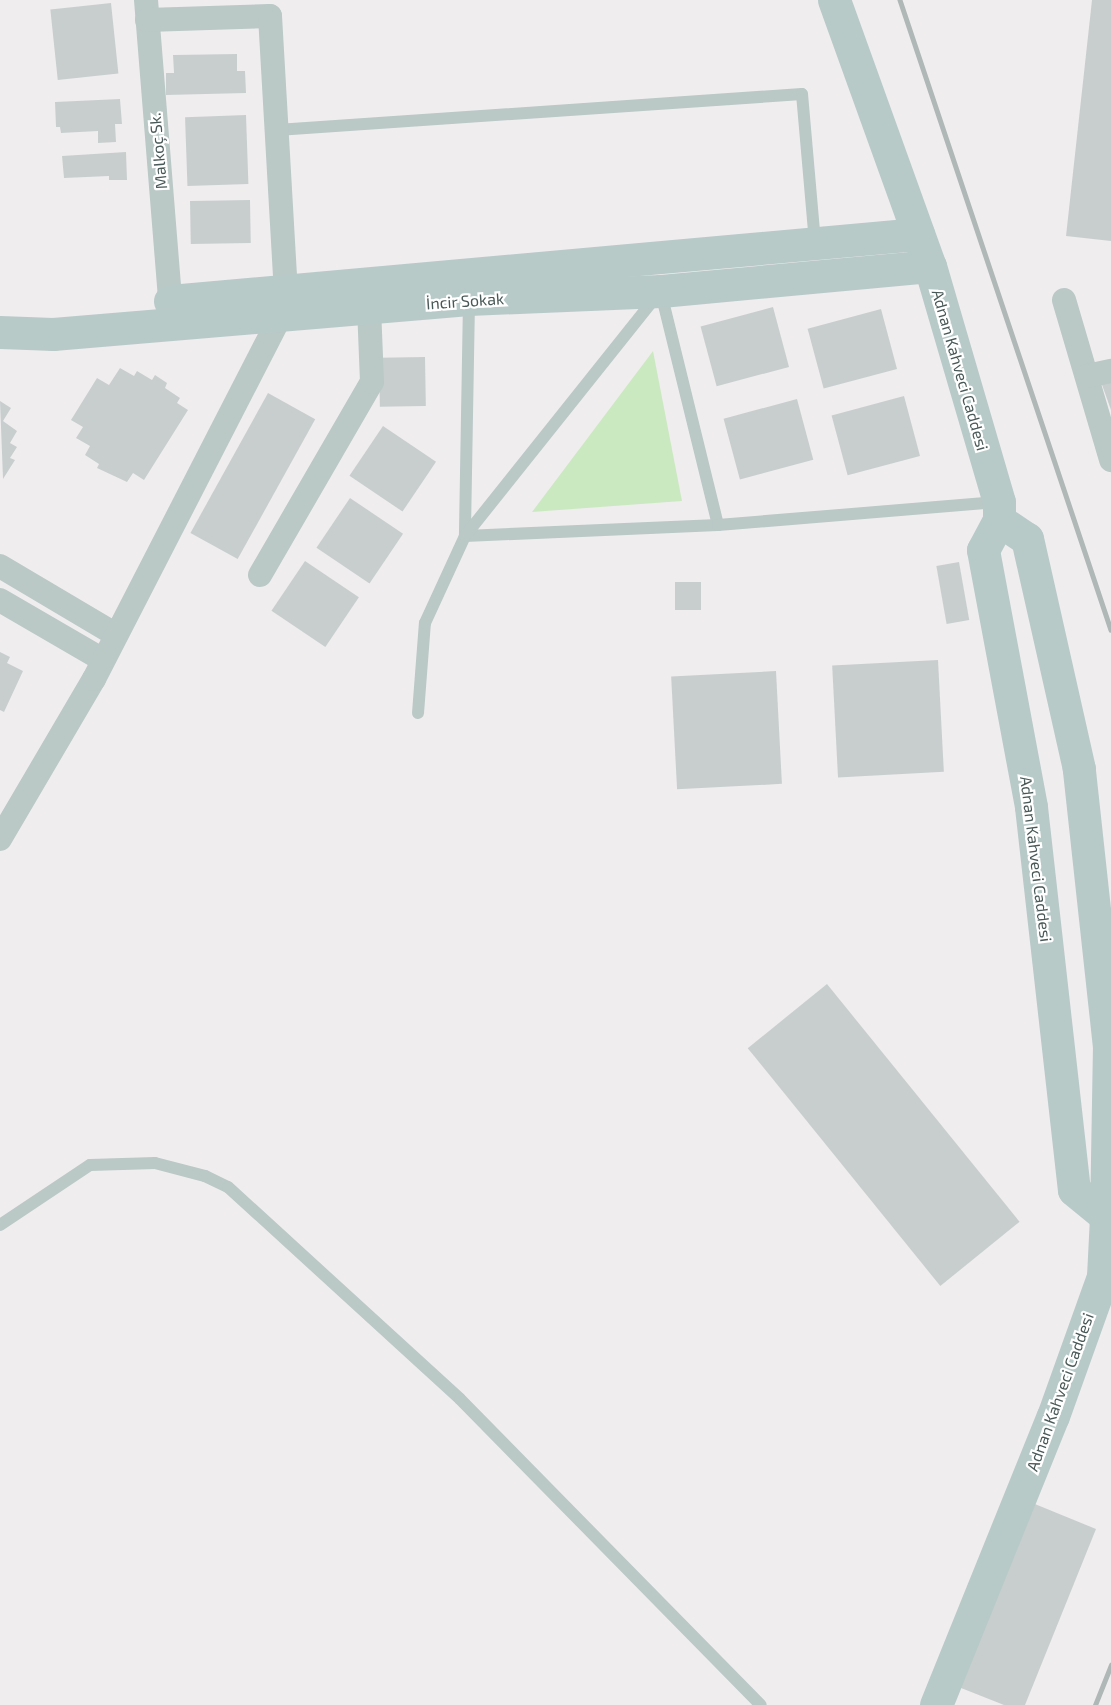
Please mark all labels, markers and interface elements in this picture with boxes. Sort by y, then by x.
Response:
street label: Malkoç Sk. [145,112,171,190]
street label: Adnan Kahveci Caddesi [928,287,992,453]
street label: İncir Sokak [425,289,505,313]
street label: Adnan Kahveci Caddesi [1016,775,1056,943]
street label: Adnan Kahveci Caddesi [1022,1310,1098,1474]

